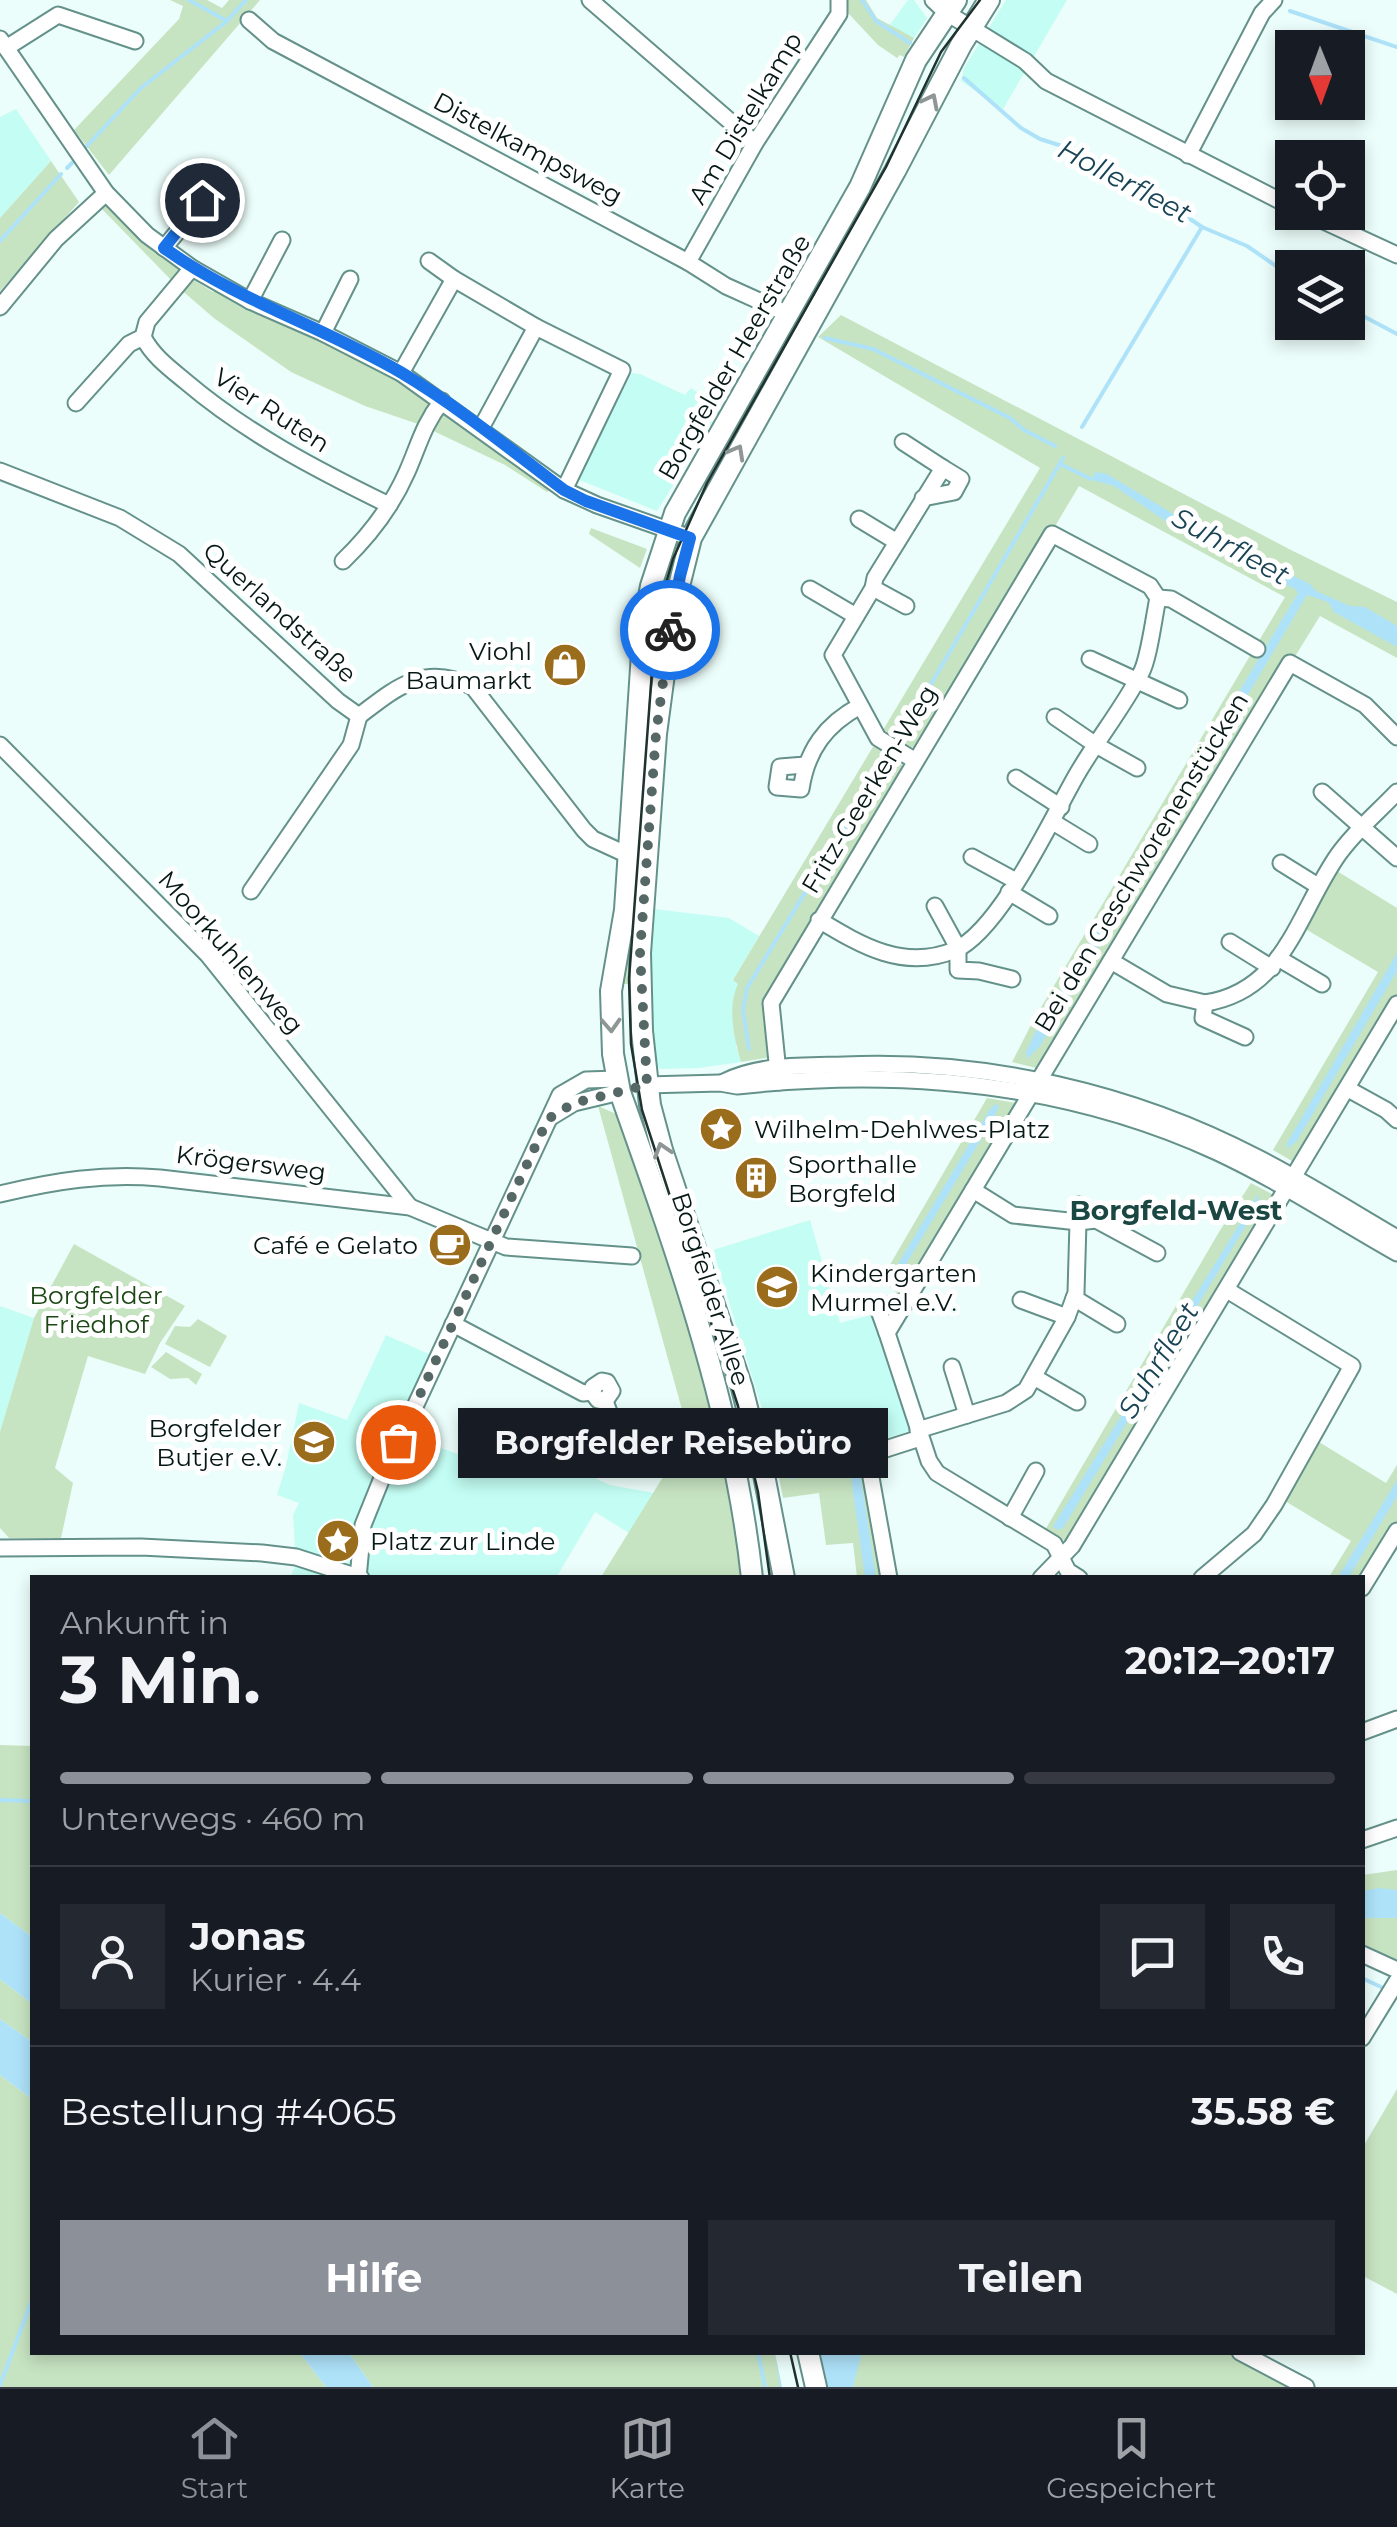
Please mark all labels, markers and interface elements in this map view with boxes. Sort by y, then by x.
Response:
street label: Am Distelkamp [682,27,808,209]
north arrow [1275,30,1365,120]
map controls [1275,30,1365,340]
street label: Distelkampsweg [428,86,628,210]
one-way arrow [919,94,938,112]
water label: Hollerfleet [1052,132,1198,231]
button: locate [1275,140,1365,230]
pin [160,158,245,243]
icon: home [175,173,230,228]
street label: Borgfelder Heerstraße [651,229,817,485]
button: layers [1275,250,1365,340]
street label: Vier Ruten [208,361,336,459]
one-way arrow [725,445,745,463]
water label: Suhrfleet [1166,500,1296,592]
street label: Querlandstraße [197,535,363,689]
courier [620,580,720,680]
icon: bike [643,603,698,658]
place label: Viohl Baumarkt [405,636,532,695]
shop icon: Viohl Baumarkt [542,642,588,688]
street label: Fritz-Geerken-Weg [795,679,943,899]
street label: Bei den Geschworenenstücken [1028,687,1254,1037]
street label: Moorkuhlenweg [152,865,310,1039]
one-way arrow [601,1018,622,1034]
place icon: Wilhelm-Dehlwes-Platz [698,1106,744,1152]
place label: Wilhelm-Dehlwes-Platz [754,1114,1050,1144]
street label: Krögersweg [174,1139,328,1187]
one-way arrow [653,1143,674,1160]
place label: Sporthalle Borgfeld [788,1149,917,1208]
building icon: Sporthalle Borgfeld [733,1155,779,1201]
street label: Borgfelder Allee [666,1188,756,1390]
district label: Borgfeld-West [1069,1193,1283,1227]
cafe icon: Café e Gelato [427,1222,473,1268]
place label: Café e Gelato [253,1230,418,1260]
place label: Kindergarten Murmel e.V. [810,1258,977,1317]
school or university icon: Kindergarten Murmel e.V. [754,1264,800,1310]
park label: Borgfelder Friedhof [29,1280,163,1339]
water label: Suhrfleet [1110,1295,1206,1424]
pin [356,1400,441,1485]
callout: Borgfelder Reisebüro [458,1407,888,1477]
place label: Borgfelder Butjer e.V. [148,1413,282,1472]
icon: bag [371,1415,426,1470]
school or university icon: Borgfelder Butjer e.V. [291,1419,337,1465]
text: Borgfelder Reisebüro [494,1423,852,1462]
place icon: Platz zur Linde [315,1518,361,1564]
place label: Platz zur Linde [370,1526,555,1556]
text: Ankunft in [60,1603,229,1642]
text: 20:12–20:17 [1125,1637,1335,1684]
text: 3 Min. [60,1640,260,1719]
text: Unterwegs · 460 m [60,1799,366,1838]
button: person [60,1904,165,2009]
button: chat [1100,1904,1205,2009]
button: phone [1230,1904,1335,2009]
text: Jonas [190,1913,305,1960]
text: Kurier · 4.4 [190,1960,361,1999]
text: Bestellung #4065 [60,2088,397,2135]
text: 35.58 € [1191,2088,1335,2135]
button: Hilfe [60,2220,688,2335]
button: Teilen [708,2220,1335,2335]
tab: Start [181,2411,248,2505]
tab: Karte [610,2411,685,2505]
tab: Gespeichert [1046,2411,1216,2505]

